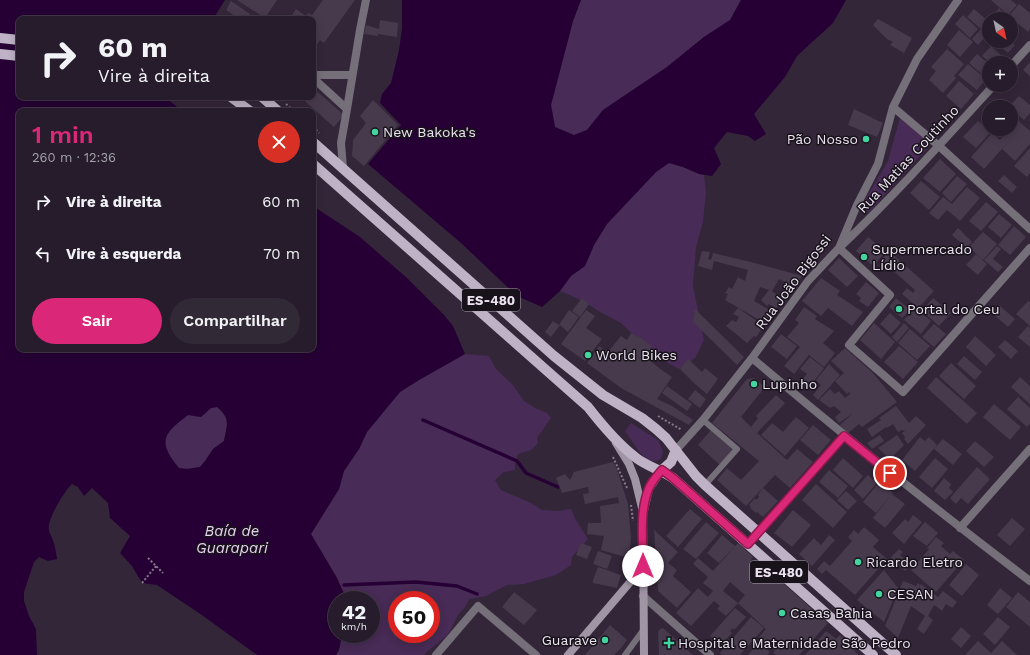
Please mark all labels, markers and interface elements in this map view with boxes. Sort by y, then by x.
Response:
north arrow [982,12,1018,48]
map controls [982,12,1018,136]
text: 60 m [98,31,168,64]
icon: right [32,32,84,84]
button: + [982,56,1018,92]
text: Vire à direita [98,65,210,86]
button: − [982,100,1018,136]
street label: Rua Matias Coutinho [854,102,962,216]
text: 1 min [32,121,94,149]
button: close [258,121,300,163]
place label: New Bakoka's [383,124,476,140]
marker: New Bakoka's [370,127,380,137]
place label: Pão Nosso [787,131,858,147]
marker: Pão Nosso [861,134,871,144]
text: 260 m · 12:36 [32,150,116,165]
icon: right [32,191,54,213]
text: Vire à direita [66,193,161,211]
text: 60 m [262,193,300,211]
street label: Rua João Bigossi [752,232,834,332]
place label: Supermercado Lídio [872,241,972,273]
icon: left [32,243,54,265]
text: Vire à esquerda [66,245,181,263]
text: 70 m [263,245,300,263]
marker: Supermercado Lídio [859,252,869,262]
road number: ES-480 [462,289,520,311]
button: Sair [32,298,162,344]
button: Compartilhar [170,298,300,344]
place label: Portal do Ceu [907,301,1000,317]
marker: Portal do Ceu [894,304,904,314]
place label: World Bikes [596,347,677,363]
marker: World Bikes [583,350,593,360]
place label: Lupinho [762,376,817,392]
marker: Lupinho [749,379,759,389]
pin [873,456,907,490]
icon: arrive [879,462,901,484]
water label: Baía de Guarapari [196,522,269,557]
position arrow [622,545,664,587]
place label: Ricardo Eletro [866,554,963,570]
marker: Ricardo Eletro [853,557,863,567]
road number: ES-480 [750,561,808,583]
place label: CESAN [887,586,934,602]
marker: CESAN [874,589,884,599]
speed limit sign: 50 [388,591,440,643]
text: 42 [342,600,366,624]
place label: Casas Bahia [790,605,872,621]
marker: Casas Bahia [777,608,787,618]
text: km/h [341,621,367,632]
place label: Guarave [542,632,597,648]
marker: Guarave [600,635,610,645]
place label: Hospital e Maternidade São Pedro [678,635,911,651]
marker: Hospital e Maternidade São Pedro [663,637,675,649]

